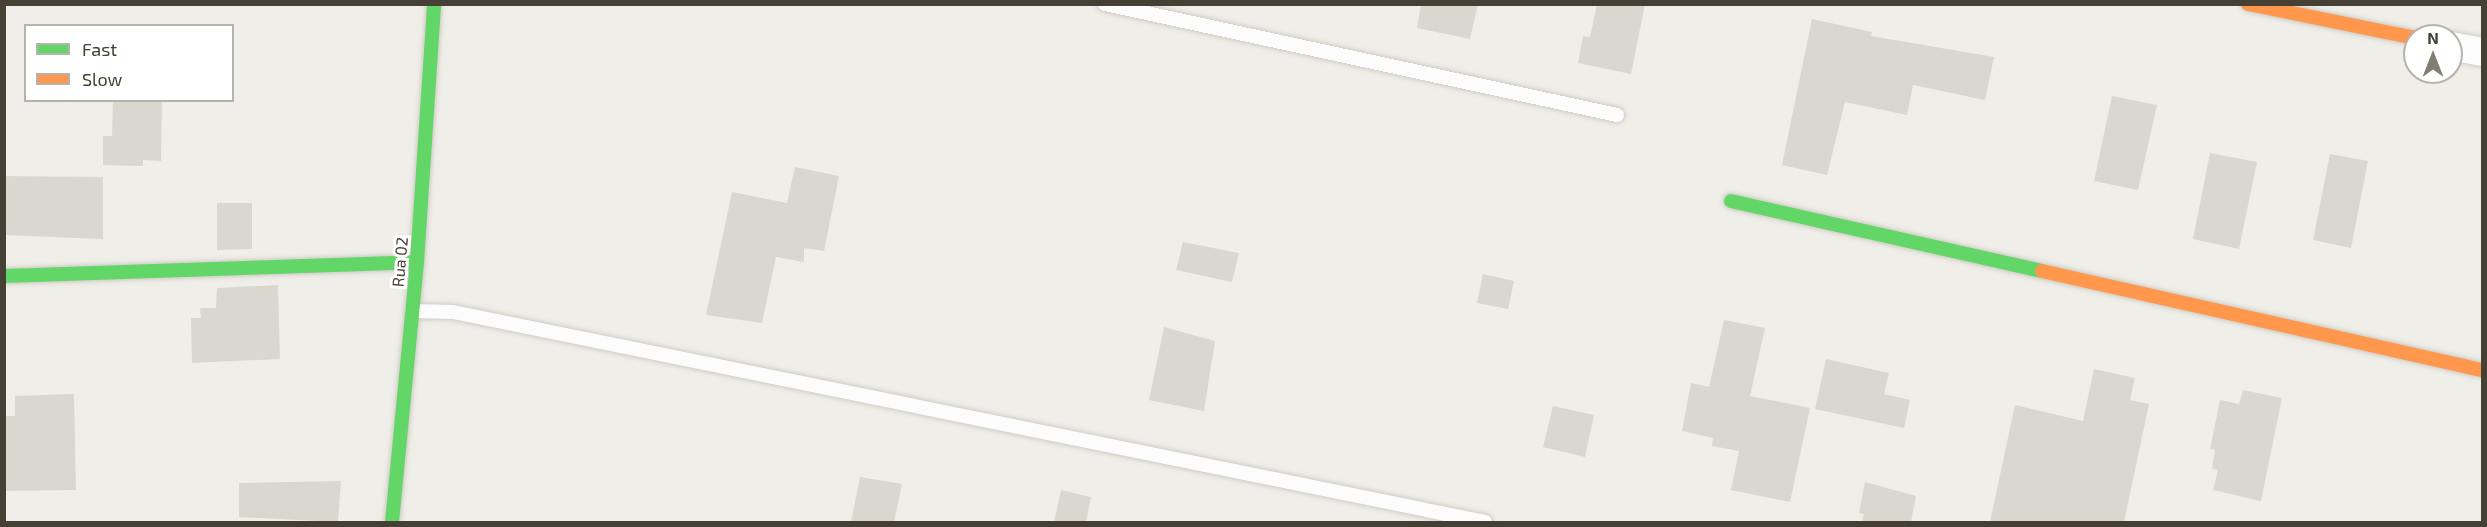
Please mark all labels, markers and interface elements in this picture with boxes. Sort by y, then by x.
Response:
legend [24,24,234,102]
north arrow [2403,24,2463,84]
text: N [2427,28,2439,47]
text: Fast [82,38,117,60]
text: Slow [82,68,122,90]
street label: Rua 02 [388,236,412,288]

